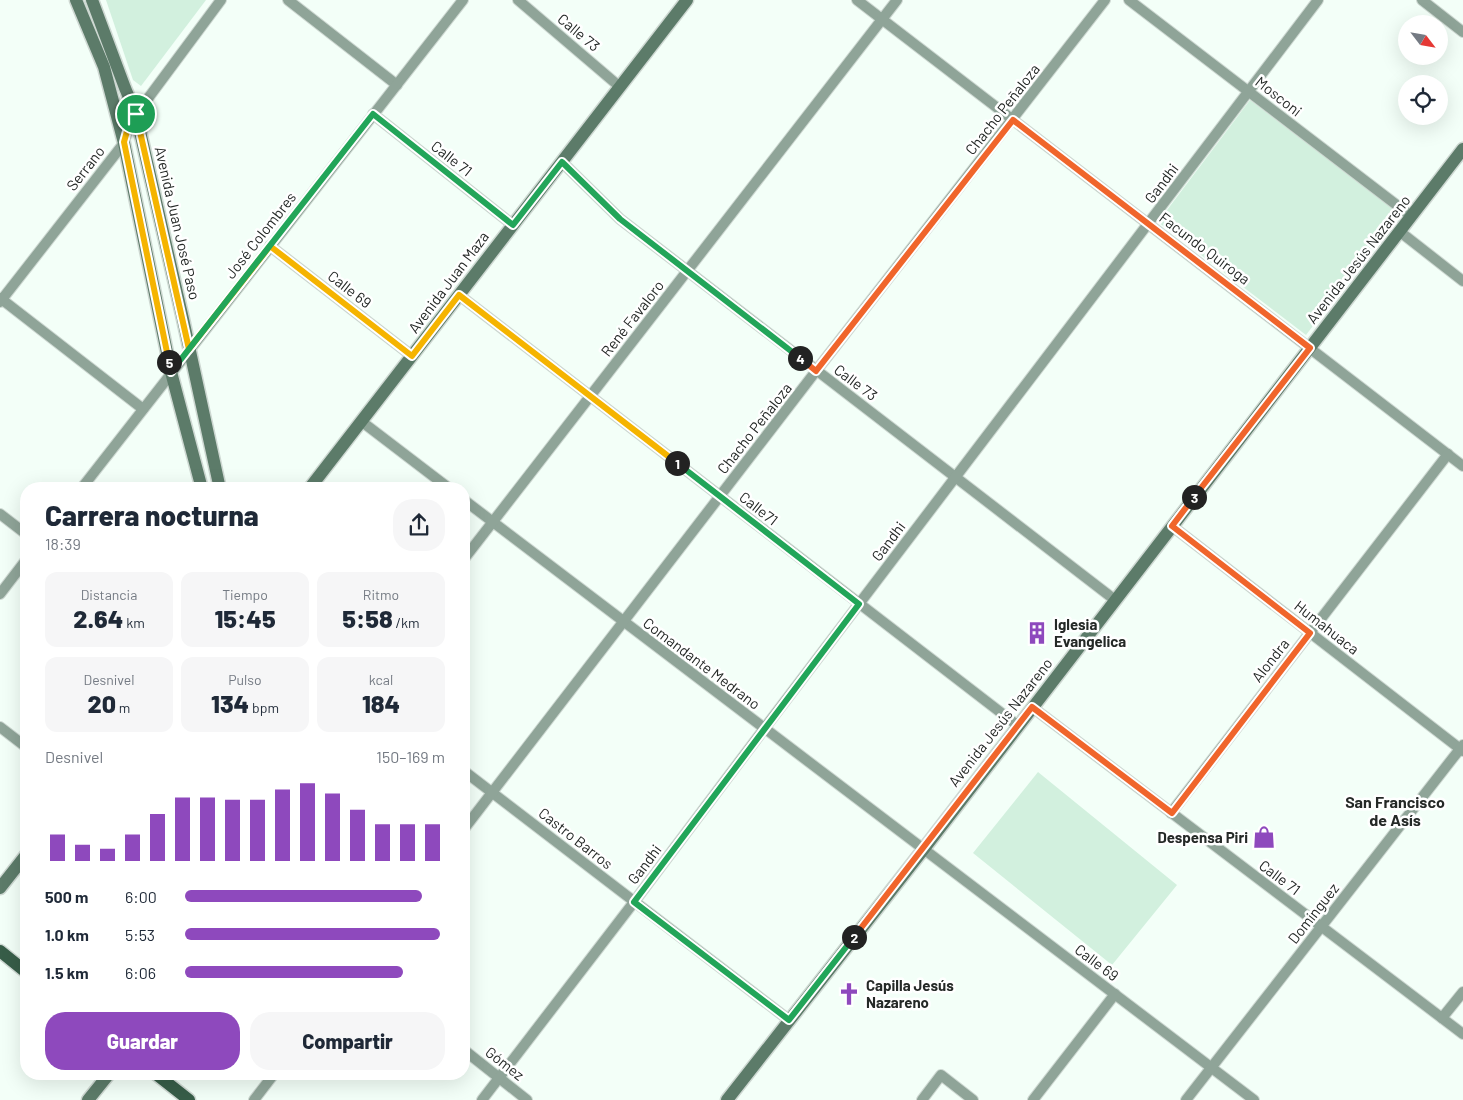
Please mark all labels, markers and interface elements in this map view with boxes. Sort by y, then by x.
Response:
street label: Calle 73 [554,9,604,55]
north arrow [1398,15,1448,65]
map controls [1398,15,1448,125]
street label: Chacho Peñaloza [961,60,1043,158]
street label: Mosconi [1252,72,1306,120]
button: locate [1398,75,1448,125]
pin [115,93,157,135]
icon: arrive [122,100,150,128]
street label: Calle 71 [428,136,476,180]
street label: Serrano [62,142,108,194]
street label: Avenida Juan José Paso [152,145,204,301]
street label: Gandhi [1140,160,1182,206]
street label: José Colombres [221,188,299,282]
street label: Avenida Jesús Nazareno [1302,191,1414,327]
street label: Facundo Quiroga [1156,208,1254,288]
street label: Avenida Juan Maza [404,228,492,336]
street label: Calle 69 [325,266,375,312]
street label: René Favaloro [597,276,667,360]
pin: 4 [788,346,812,370]
pin: 5 [156,350,182,374]
text: 4 [796,350,805,367]
text: 5 [166,354,173,371]
street label: Calle 73 [831,360,881,404]
street label: Chacho Peñaloza [713,379,795,477]
pin: 1 [664,450,690,476]
text: 1 [675,455,680,472]
pin: 3 [1182,484,1206,510]
street label: Calle71 [736,487,782,529]
text: 3 [1191,489,1198,506]
text: Carrera nocturna [45,498,259,532]
button: share [393,499,445,551]
street label: Gandhi [867,518,909,564]
text: 18:39 [45,534,81,553]
text: Distancia [81,586,137,603]
text: Tiempo [222,586,268,603]
text: Ritmo [363,586,399,603]
street label: Humahuaca [1291,596,1363,658]
text: 2.64 [73,603,123,633]
text: 15:45 [214,603,276,633]
text: 5:58 [342,603,393,633]
street label: Comandante Medrano [640,613,764,713]
text: km [123,614,145,631]
text: /km [393,614,420,631]
place label: Iglesia Evangelica [1054,615,1126,650]
building icon: Iglesia Evangelica [1024,620,1050,646]
street label: Alondra [1248,635,1292,685]
street label: Avenida Jesús Nazareno [944,654,1056,790]
text: Desnivel [84,671,134,688]
text: Pulso [228,671,262,688]
text: kcal [369,671,393,688]
text: 20 [88,688,116,718]
text: 134 [211,688,249,718]
text: 184 [362,688,400,718]
text: m [116,699,130,716]
text: bpm [249,699,279,716]
text: Desnivel [45,747,103,766]
text: 150–169 m [376,747,445,766]
district label: San Francisco de Asís [1345,792,1445,829]
street label: Castro Barros [535,803,617,873]
shop icon: Despensa Piri [1251,824,1277,850]
place label: Despensa Piri [1157,828,1248,846]
street label: Gandhi [623,841,665,887]
street label: Calle 71 [1256,856,1304,898]
street label: Domínguez [1284,879,1342,947]
text: 500 m [45,887,88,906]
text: 6:00 [125,887,157,906]
pin: 2 [842,924,866,950]
text: 1.0 km [45,925,89,944]
text: 5:53 [125,925,155,944]
text: 2 [851,929,858,946]
street label: Calle 69 [1072,940,1122,984]
text: 1.5 km [45,963,89,982]
text: 6:06 [125,963,156,982]
place label: Capilla Jesús Nazareno [866,976,954,1011]
church icon: Capilla Jesús Nazareno [836,981,862,1007]
button: Guardar [45,1012,240,1070]
button: Compartir [250,1012,445,1070]
street label: Gómez [482,1042,528,1084]

